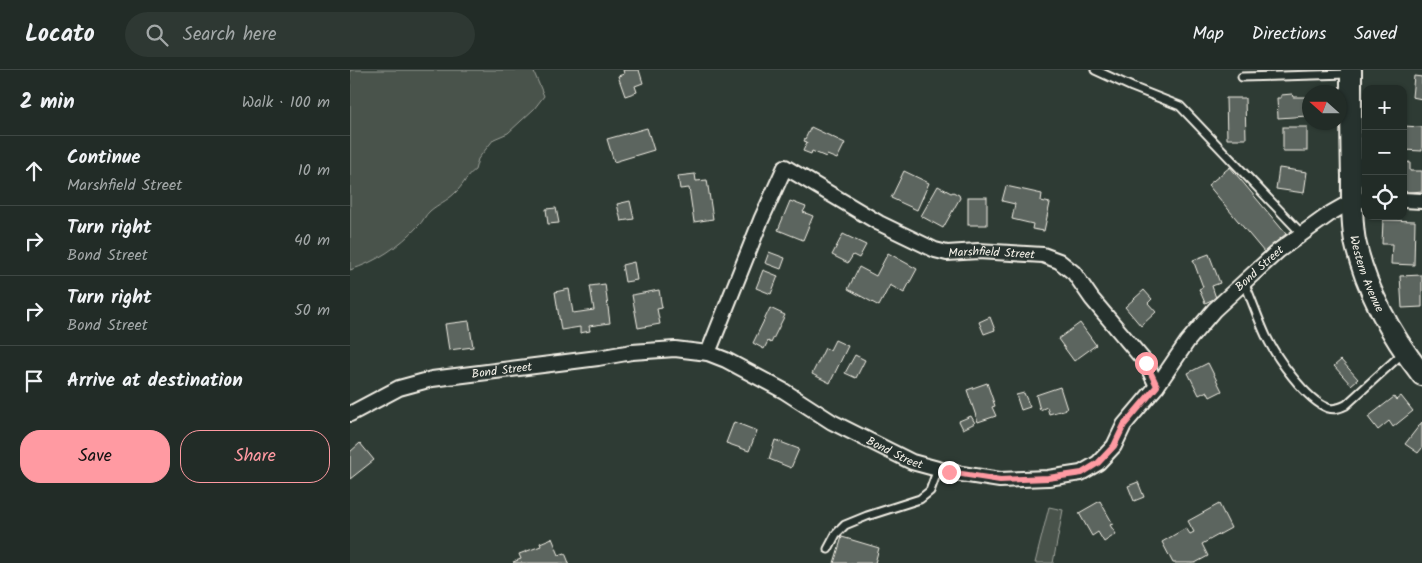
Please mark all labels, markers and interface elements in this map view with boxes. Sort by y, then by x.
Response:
search box [125,12,475,57]
text: Locato [25,15,95,54]
text: Search here [183,20,276,50]
text: Map [1192,20,1224,49]
text: Directions [1252,20,1326,49]
text: Saved [1354,20,1397,49]
icon: search [143,21,171,49]
north arrow [1302,85,1347,130]
map controls [1362,85,1407,220]
button: + [1362,85,1407,130]
text: 2 min [20,86,75,119]
text: Walk · 100 m [242,90,330,115]
button: − [1362,130,1407,175]
text: Continue [67,143,140,173]
icon: ahead [20,157,48,185]
text: 10 m [298,158,330,183]
text: Marshfield Street [67,173,182,198]
button: locate [1362,175,1407,220]
text: Turn right [67,213,152,243]
icon: right [20,227,48,255]
text: 40 m [294,228,330,253]
street label: Western Avenue [1345,234,1390,316]
street label: Bond Street [1230,240,1288,296]
street label: Marshfield Street [948,241,1036,264]
text: Bond Street [67,243,148,268]
text: Turn right [67,283,152,313]
icon: right [20,297,48,325]
text: 50 m [294,298,330,323]
text: Bond Street [67,313,148,338]
route start [1135,352,1158,375]
street label: Bond Street [470,357,533,383]
text: Arrive at destination [67,366,243,396]
icon: arrive [20,367,48,395]
button: Save [20,430,170,483]
button: Share [180,430,330,483]
street label: Bond Street [863,431,925,474]
route end [938,461,961,484]

